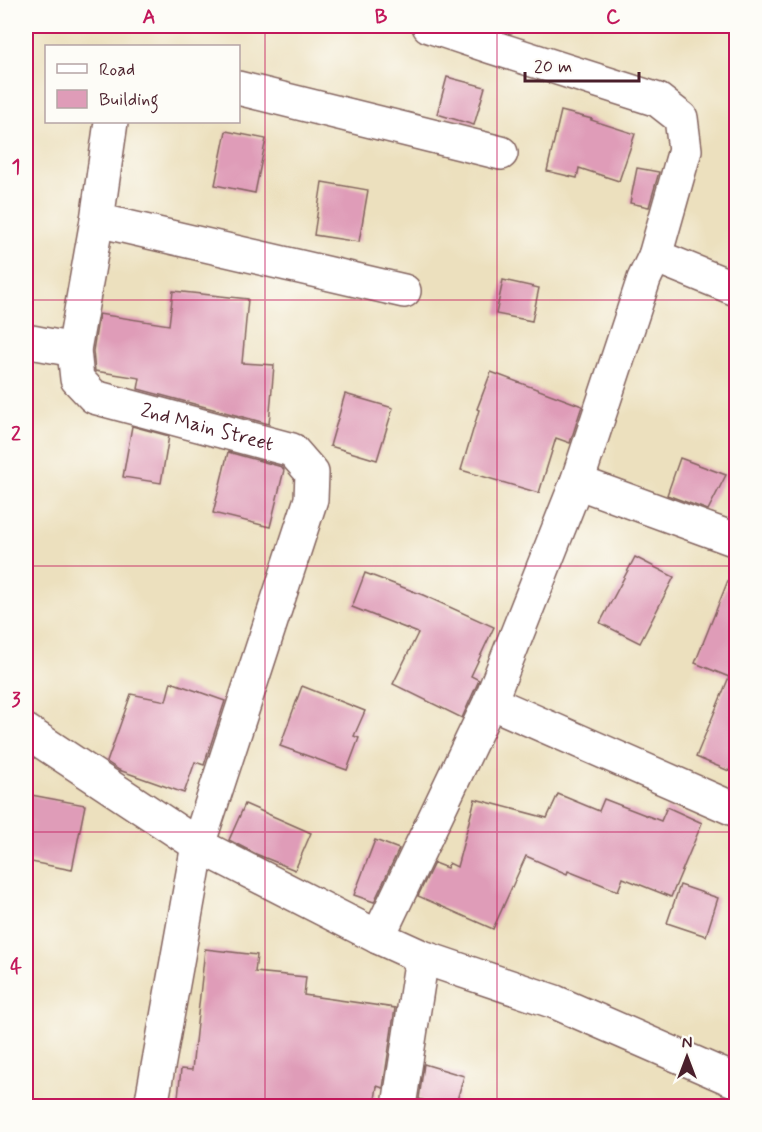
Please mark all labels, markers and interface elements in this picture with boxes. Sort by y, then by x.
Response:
text: A [142,4,156,31]
text: B [375,4,388,31]
text: C [606,4,621,31]
legend [45,45,240,123]
scale bar [525,45,639,83]
text: 20 m [534,55,572,79]
text: Road [99,58,135,82]
text: Building [99,88,159,114]
text: 1 [12,154,20,181]
street label: 2nd Main Street [138,397,276,458]
text: 2 [11,421,21,448]
text: 3 [11,687,21,714]
text: 4 [10,954,22,981]
north arrow [657,1027,717,1087]
text: N [682,1033,692,1054]

